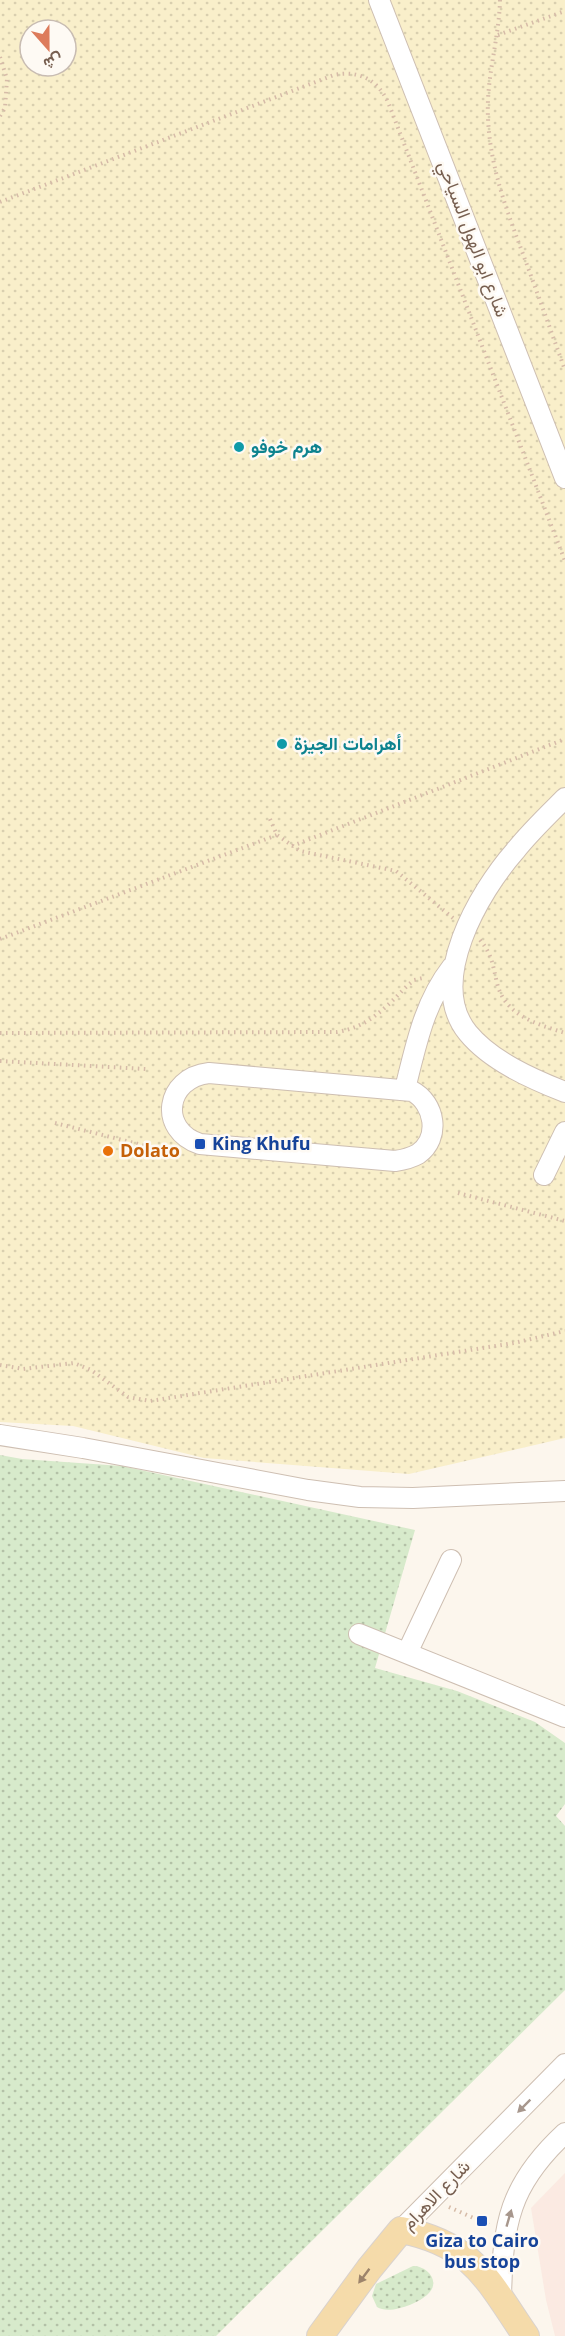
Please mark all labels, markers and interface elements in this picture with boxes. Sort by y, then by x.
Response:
north arrow [18,18,78,78]
text: ش [40,48,66,76]
street label: شارع ابو الهول السياحي [429,157,515,321]
place label: هرم خوفو [251,434,322,459]
marker: هرم خوفو [232,440,246,454]
place label: أهرامات الجيزة [294,731,402,755]
marker: أهرامات الجيزة [275,737,289,751]
place label: King Khufu [212,1131,311,1155]
marker: King Khufu [193,1137,207,1151]
place label: Dolato [120,1138,180,1162]
marker: Dolato [101,1144,115,1158]
one-way arrow [517,2098,531,2112]
street label: شارع الاهرام [396,2154,475,2235]
one-way arrow [505,2209,514,2227]
marker: Giza to Cairo bus stop [475,2214,489,2228]
place label: Giza to Cairo bus stop [425,2228,539,2273]
one-way arrow [359,2268,371,2283]

